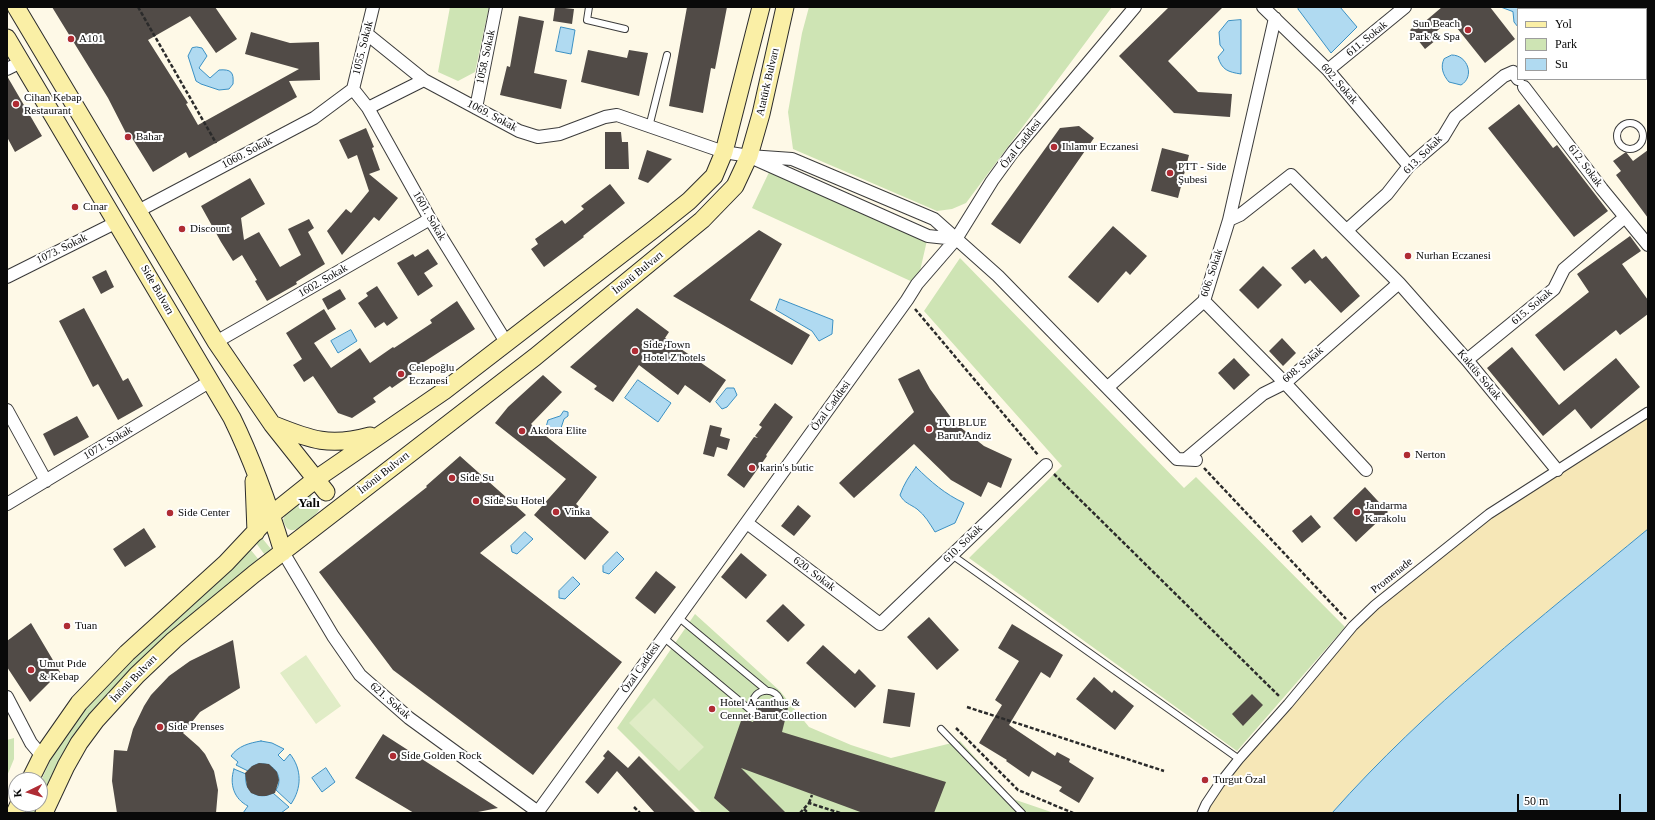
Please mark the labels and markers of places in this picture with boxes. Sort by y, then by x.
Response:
place label: Sun Beach Park & Spa [1409,17,1460,43]
marker: Sun Beach Park & Spa [1463,25,1473,35]
place label: A101 [79,32,103,46]
marker: A101 [66,34,76,44]
place label: Cihan Kebap Restaurant [24,91,82,117]
marker: Cihan Kebap Restaurant [11,99,21,109]
place label: Bahar [136,130,162,144]
marker: Bahar [123,132,133,142]
place label: Ihlamur Eczanesi [1062,140,1139,154]
marker: Ihlamur Eczanesi [1049,142,1059,152]
place label: PTT - Side Şubesi [1178,160,1226,186]
marker: PTT - Side Şubesi [1165,168,1175,178]
place label: Cınar [83,200,107,214]
marker: Cınar [70,202,80,212]
place label: Discount [190,222,230,236]
marker: Discount [177,224,187,234]
place label: Nurhan Eczanesi [1416,249,1491,263]
marker: Nurhan Eczanesi [1403,251,1413,261]
place label: Side Town Hotel Z'hotels [643,338,705,364]
marker: Side Town Hotel Z'hotels [630,346,640,356]
place label: Celepoğlu Eczanesi [409,361,454,387]
marker: Celepoğlu Eczanesi [396,369,406,379]
place label: TUI BLUE Barut Andiz [937,416,991,442]
place label: Akdora Elite [530,424,587,438]
marker: TUI BLUE Barut Andiz [924,424,934,434]
marker: Akdora Elite [517,426,527,436]
place label: Nerton [1415,448,1446,462]
marker: Nerton [1402,450,1412,460]
place label: karin's butic [760,461,814,475]
marker: karin's butic [747,463,757,473]
place label: Side Su [460,471,494,485]
marker: Side Su [447,473,457,483]
place label: Side Su Hotel [484,494,545,508]
marker: Side Su Hotel [471,496,481,506]
place label: Jandarma Karakolu [1365,499,1407,525]
place label: Vinka [564,505,590,519]
place label: Side Center [178,506,230,520]
marker: Vinka [551,507,561,517]
marker: Jandarma Karakolu [1352,507,1362,517]
marker: Side Center [165,508,175,518]
place label: Tuan [75,619,97,633]
marker: Tuan [62,621,72,631]
place label: Umut Pıde & Kebap [39,657,86,683]
marker: Umut Pıde & Kebap [26,665,36,675]
place label: Hotel Acanthus & Cennet Barut Collection [720,696,827,722]
marker: Hotel Acanthus & Cennet Barut Collection [707,704,717,714]
place label: Side Prenses [168,720,224,734]
marker: Side Prenses [155,722,165,732]
place label: Side Golden Rock [401,749,482,763]
marker: Side Golden Rock [388,751,398,761]
place label: Turgut Özal [1213,773,1266,787]
marker: Turgut Özal [1200,775,1210,785]

